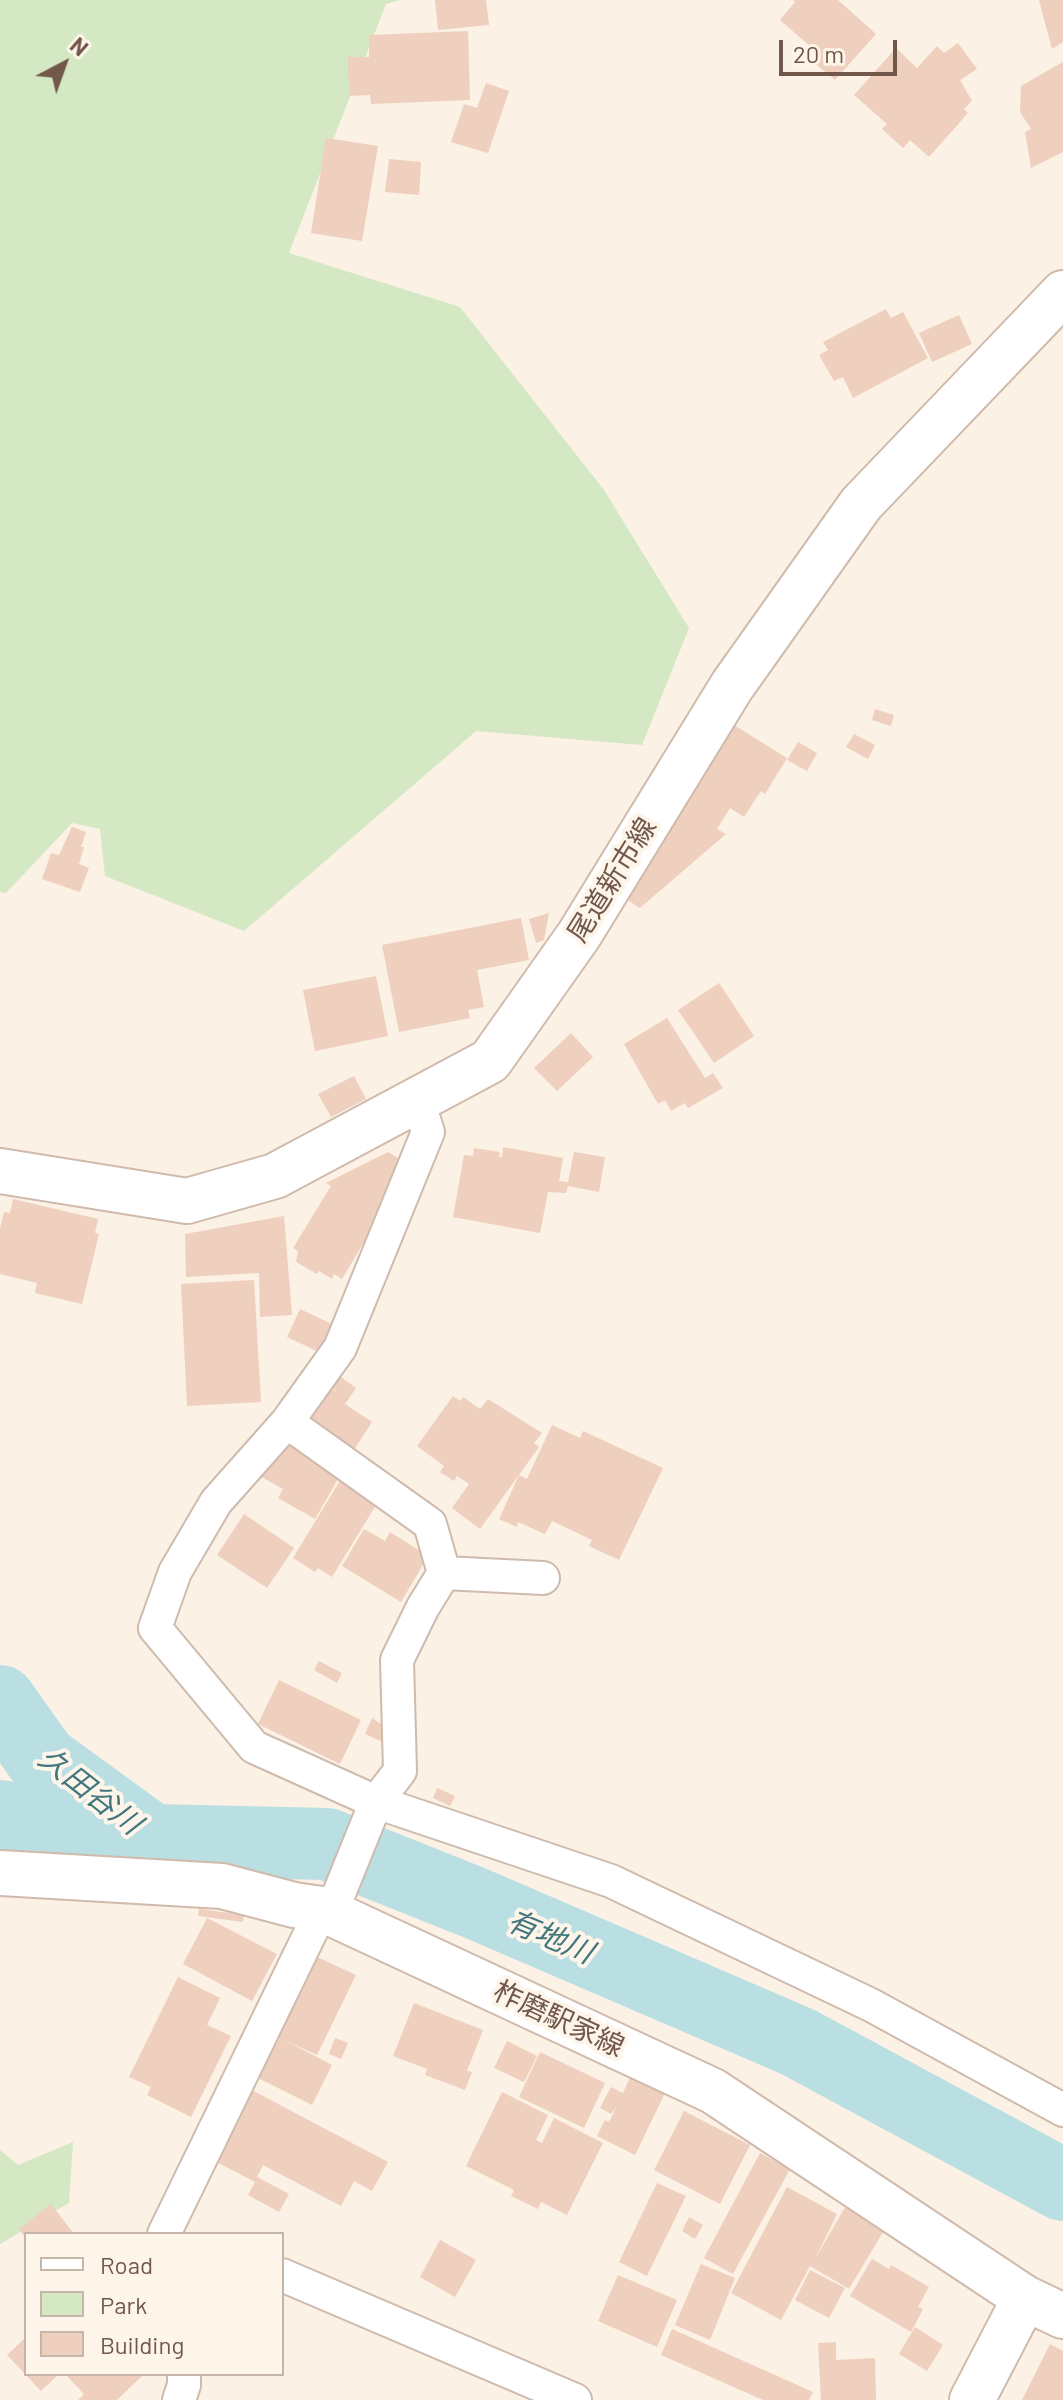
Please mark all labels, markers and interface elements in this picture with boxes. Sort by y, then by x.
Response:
north arrow [24,24,104,104]
scale bar [783,24,901,74]
text: N [66,31,94,60]
text: 20 m [793,39,844,68]
street label: 尾道新市線 [561,812,663,948]
water label: 久田谷川 [32,1740,148,1842]
water label: 有地川 [502,1903,598,1971]
street label: 柞磨駅家線 [488,1974,630,2064]
legend [24,2232,284,2376]
text: Road [100,2250,153,2279]
text: Park [100,2290,147,2319]
text: Building [100,2330,184,2359]

